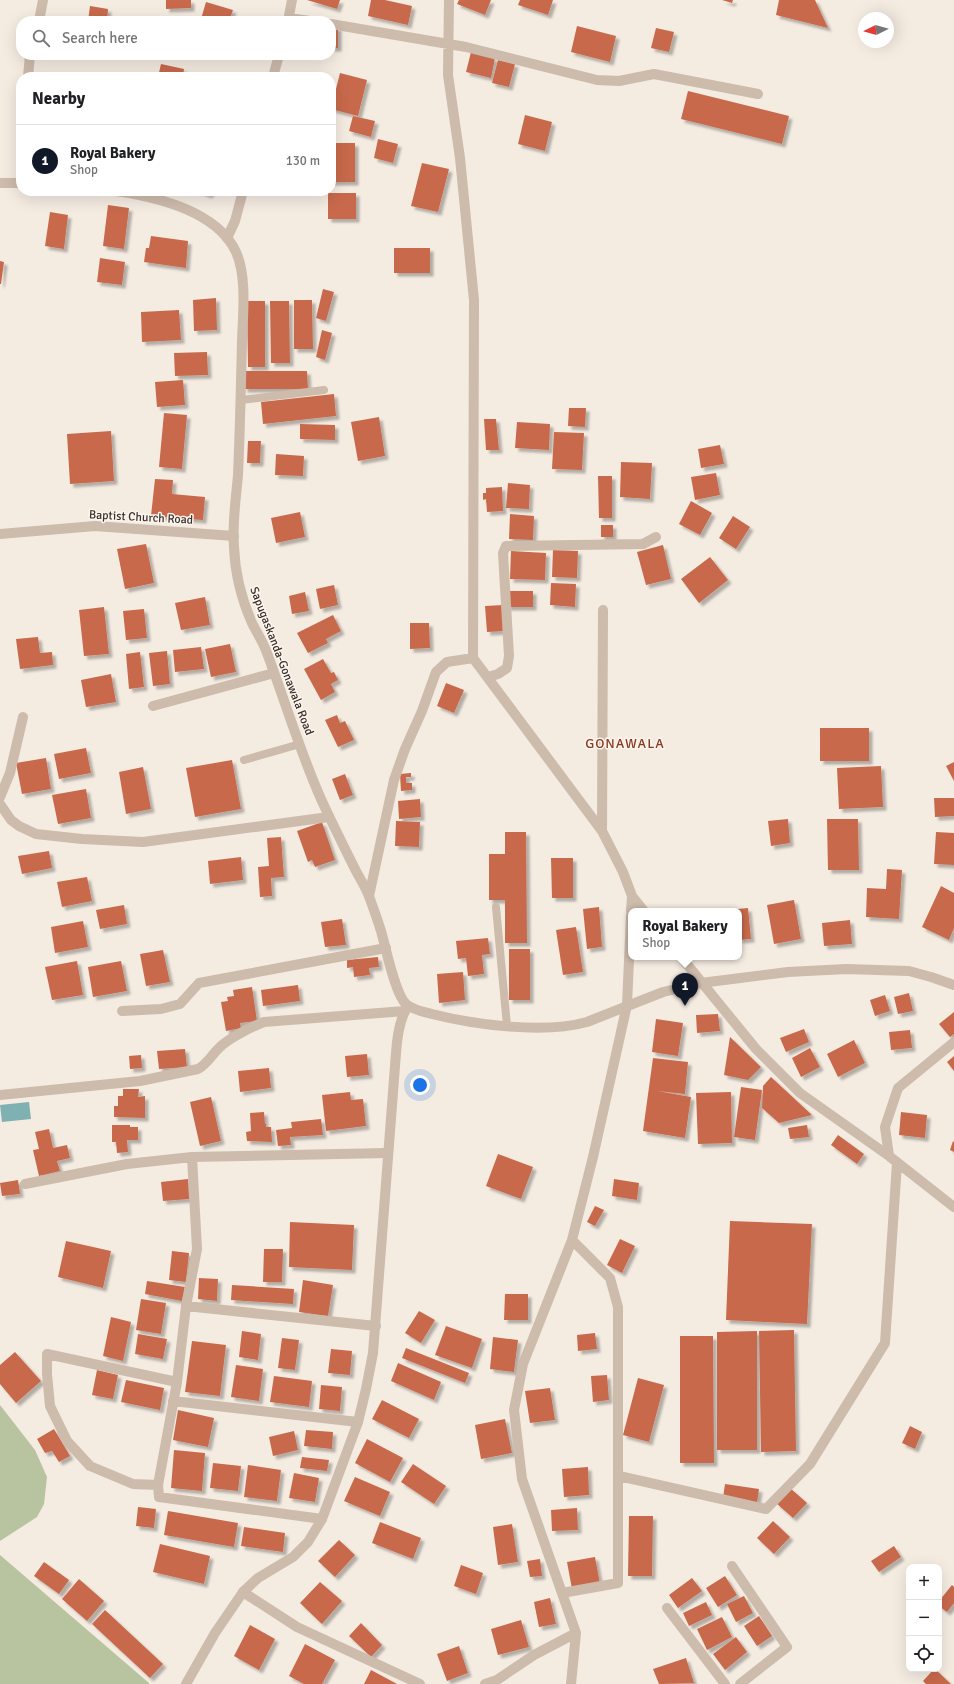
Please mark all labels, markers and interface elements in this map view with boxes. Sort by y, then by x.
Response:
north arrow [858,12,894,48]
search box [16,16,336,60]
icon: search [30,27,52,49]
text: Search here [62,29,138,47]
text: Nearby [32,88,85,109]
text: Royal Bakery [70,144,156,162]
text: 1 [41,153,49,169]
text: 130 m [286,153,320,169]
text: Shop [70,162,98,178]
street label: Baptist Church Road [88,507,193,528]
street label: Sapugaskanda-Gonawala Road [246,585,317,737]
district label: GONAWALA [585,735,665,752]
popup [628,908,742,960]
text: Royal Bakery [642,917,728,935]
text: Shop [642,935,670,951]
pin: 1 [672,973,698,1006]
your location [410,1075,430,1095]
map controls [906,1564,942,1672]
button: + [906,1564,942,1600]
button: − [906,1600,942,1636]
button: locate [906,1636,942,1672]

